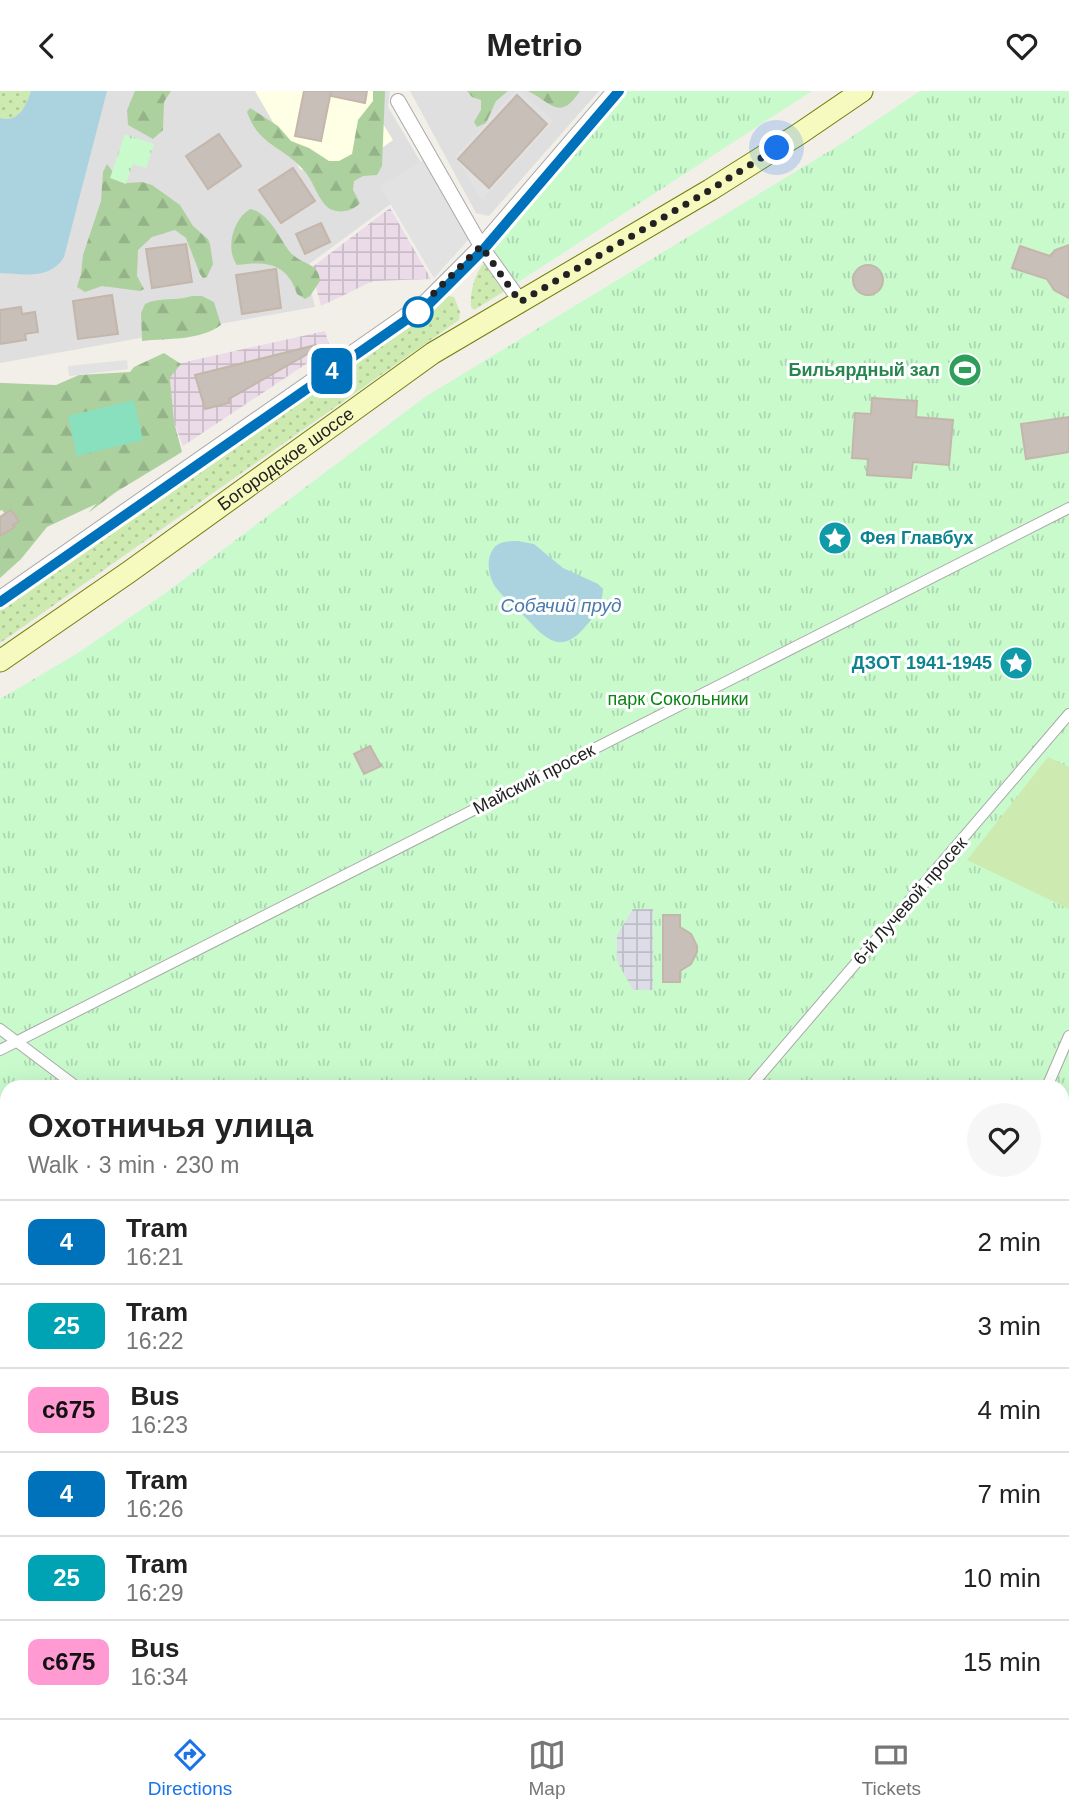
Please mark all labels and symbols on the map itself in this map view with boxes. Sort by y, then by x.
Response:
your location [759,130,794,165]
unlabelled marker [403,297,433,327]
line badge: 4 [309,348,355,394]
sports icon: Бильярдный зал [946,351,984,389]
place label: Бильярдный зал [789,360,940,380]
street label: Богородское шоссе [214,403,358,515]
place icon: Фея Главбух [816,519,854,557]
place label: Фея Главбух [860,528,974,548]
water label: Собачий пруд [501,595,621,616]
place icon: ДЗОТ 1941-1945 [997,644,1035,682]
place label: ДЗОТ 1941-1945 [852,653,992,673]
park label: парк Сокольники [607,689,749,709]
street label: Майский просек [470,740,598,818]
street label: 6-й Лучевой просек [849,833,971,969]

